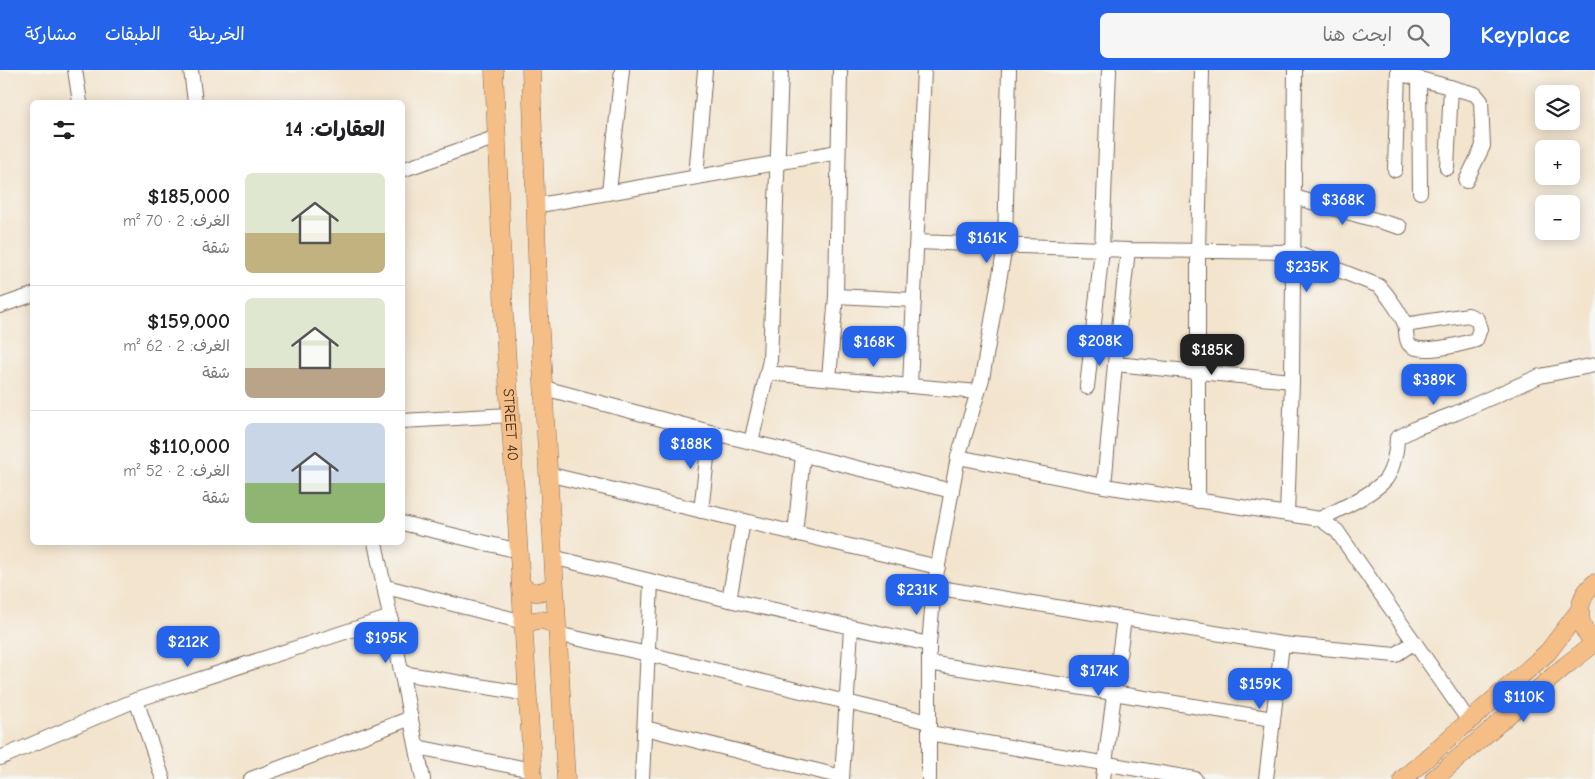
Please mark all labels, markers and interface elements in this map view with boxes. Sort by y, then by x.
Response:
search box [1100,13,1450,58]
icon: search [1404,21,1432,49]
text: Keyplace [1480,21,1570,49]
text: مشاركة [25,24,77,45]
text: الطبقات [105,24,161,45]
text: الخريطة [189,24,245,45]
text: ابحث هنا [1322,24,1392,46]
map controls [1535,85,1580,240]
button: layers [1535,85,1580,130]
icon: filters [50,116,78,144]
text: العقارات: 14 [285,117,385,141]
button: + [1535,140,1580,185]
text: $185,000 [147,184,230,208]
pin: $368K [1308,184,1378,226]
text: $368K [1321,191,1365,209]
icon: home [285,193,345,253]
button: − [1535,195,1580,240]
text: الغرف: 2 · 70 m² [123,212,230,230]
pin: $161K [952,222,1022,264]
text: $161K [967,229,1007,247]
text: شقة [202,239,230,257]
pin: $235K [1272,250,1342,293]
text: $235K [1286,258,1329,276]
text: $159,000 [147,309,230,333]
icon: home [285,318,345,378]
pin: $208K [1065,324,1135,367]
pin: $168K [839,326,909,368]
text: $208K [1078,332,1122,350]
text: $168K [853,333,895,351]
pin: $185K [1177,334,1247,376]
text: الغرف: 2 · 62 m² [123,337,230,355]
text: $185K [1191,341,1233,359]
text: شقة [202,364,230,382]
pin: $389K [1399,364,1469,406]
text: $389K [1412,371,1456,389]
street label: STREET 40 [500,388,522,461]
pin: $188K [656,428,726,470]
text: $110,000 [149,434,230,458]
text: $188K [670,435,712,453]
icon: home [285,443,345,503]
text: الغرف: 2 · 52 m² [123,462,230,480]
text: شقة [202,489,230,507]
pin: $231K [882,574,952,616]
text: $231K [897,581,937,599]
pin: $195K [351,622,421,664]
pin: $212K [153,626,223,668]
text: $195K [365,629,407,647]
text: $212K [168,633,208,651]
pin: $174K [1064,654,1134,697]
text: $174K [1080,662,1118,680]
pin: $159K [1225,668,1295,710]
text: $159K [1239,675,1281,693]
pin: $110K [1489,680,1559,723]
text: $110K [1504,688,1544,706]

